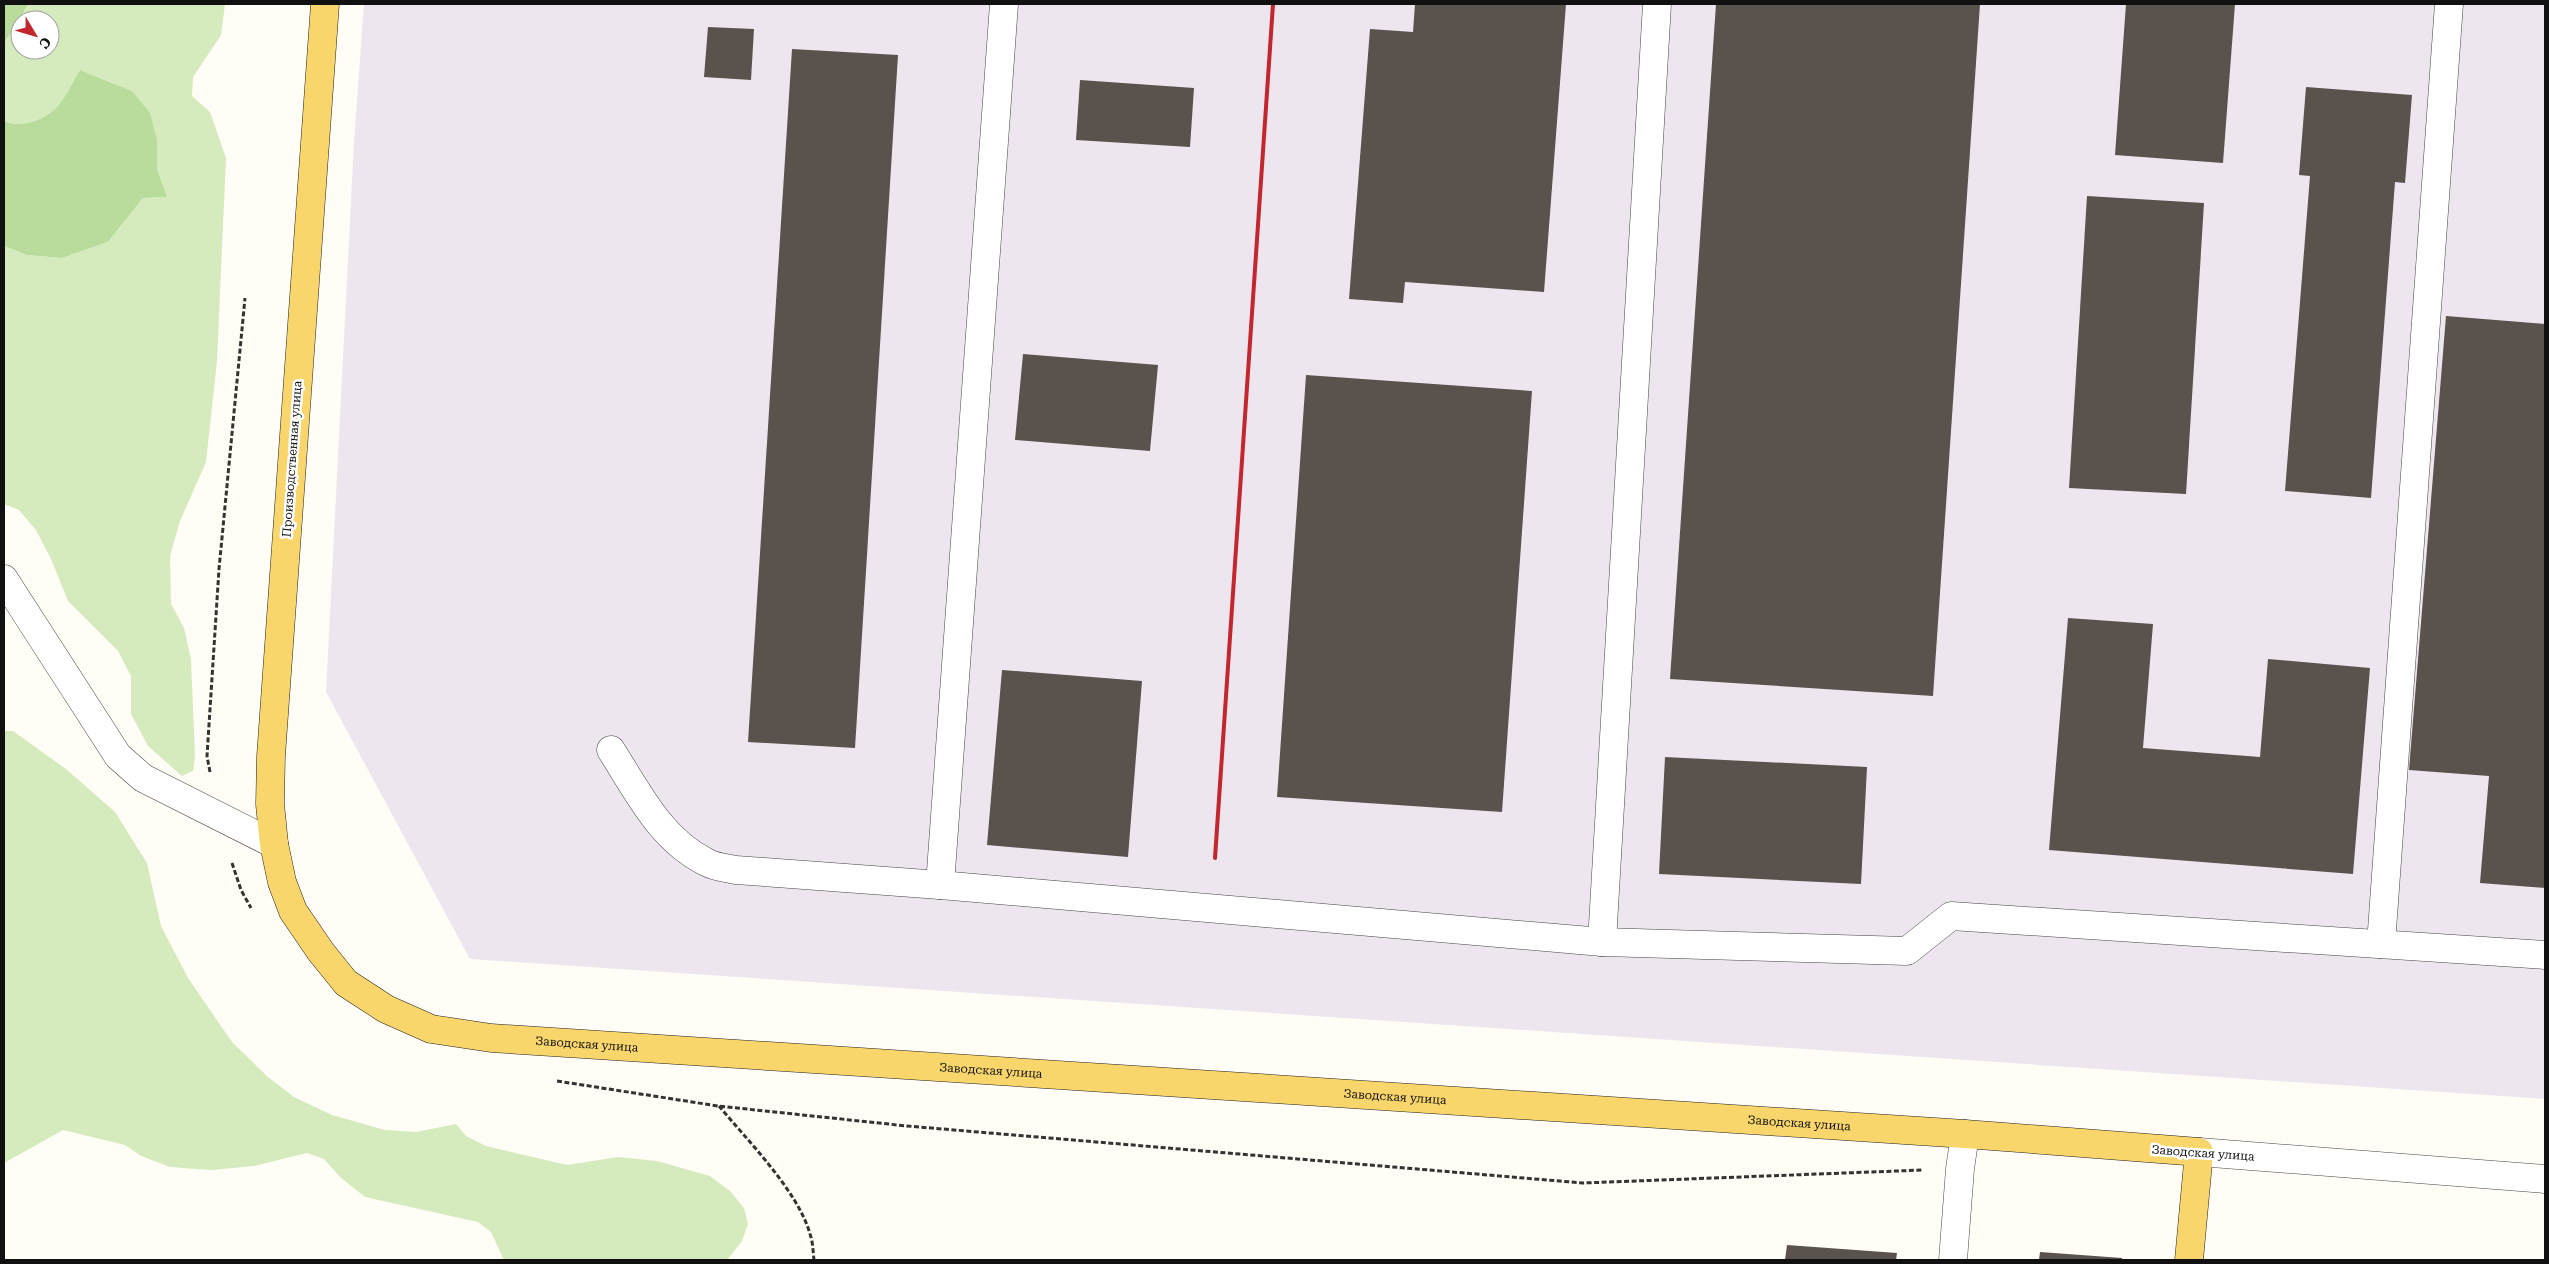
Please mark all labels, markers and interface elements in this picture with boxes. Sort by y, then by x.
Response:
north arrow [10,10,60,60]
text: С [36,34,55,52]
street label: Производственная улица [280,380,304,538]
street label: Заводская улица [535,1034,639,1055]
street label: Заводская улица [939,1060,1043,1081]
street label: Заводская улица [1343,1087,1447,1107]
street label: Заводская улица [1747,1113,1852,1134]
street label: Заводская улица [2151,1142,2255,1164]

